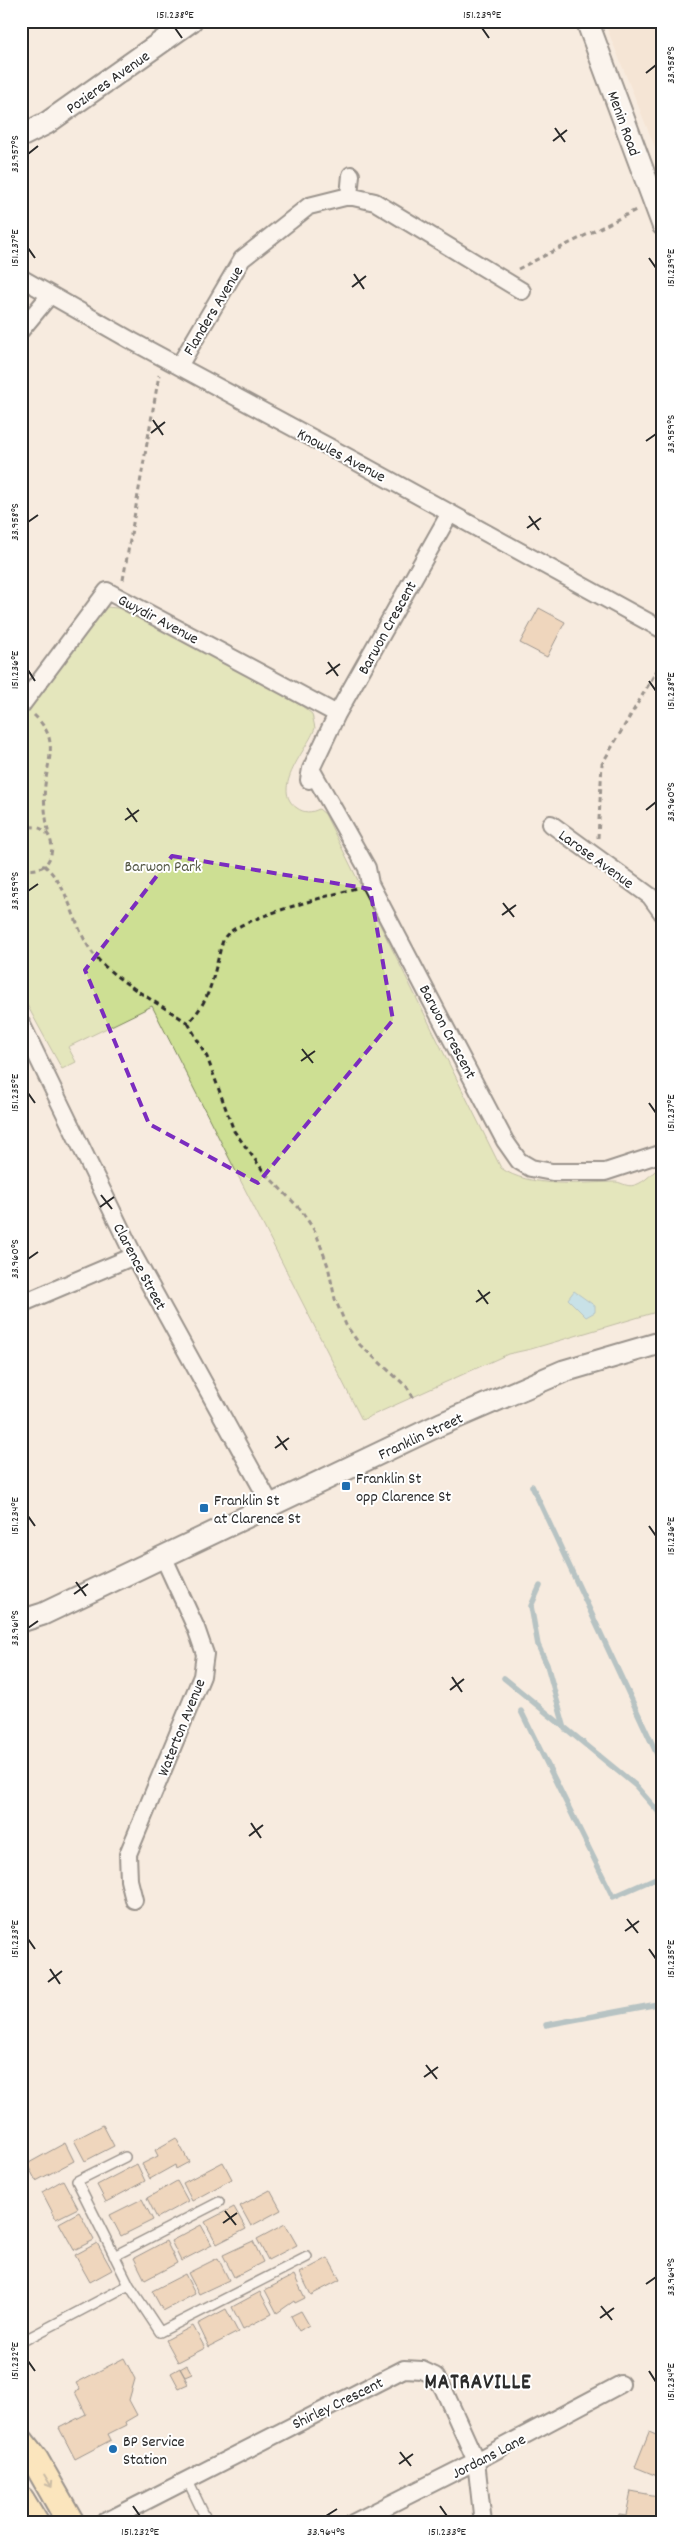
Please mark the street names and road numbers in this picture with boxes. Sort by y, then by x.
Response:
street label: Pozieres Avenue [62,46,155,120]
street label: Menin Road [600,88,645,160]
street label: Flanders Avenue [178,262,250,360]
street label: Knowles Avenue [293,423,389,489]
street label: Barwon Crescent [353,577,423,679]
street label: Gwydir Avenue [113,589,202,651]
street label: Larose Avenue [553,825,638,895]
street label: Barwon Crescent [412,981,481,1084]
street label: Clarence Street [106,1220,171,1315]
street label: Franklin Street [375,1408,467,1467]
street label: Waterton Avenue [152,1676,212,1780]
street label: Shirley Crescent [289,2372,388,2436]
street label: Jordans Lane [448,2429,530,2486]

